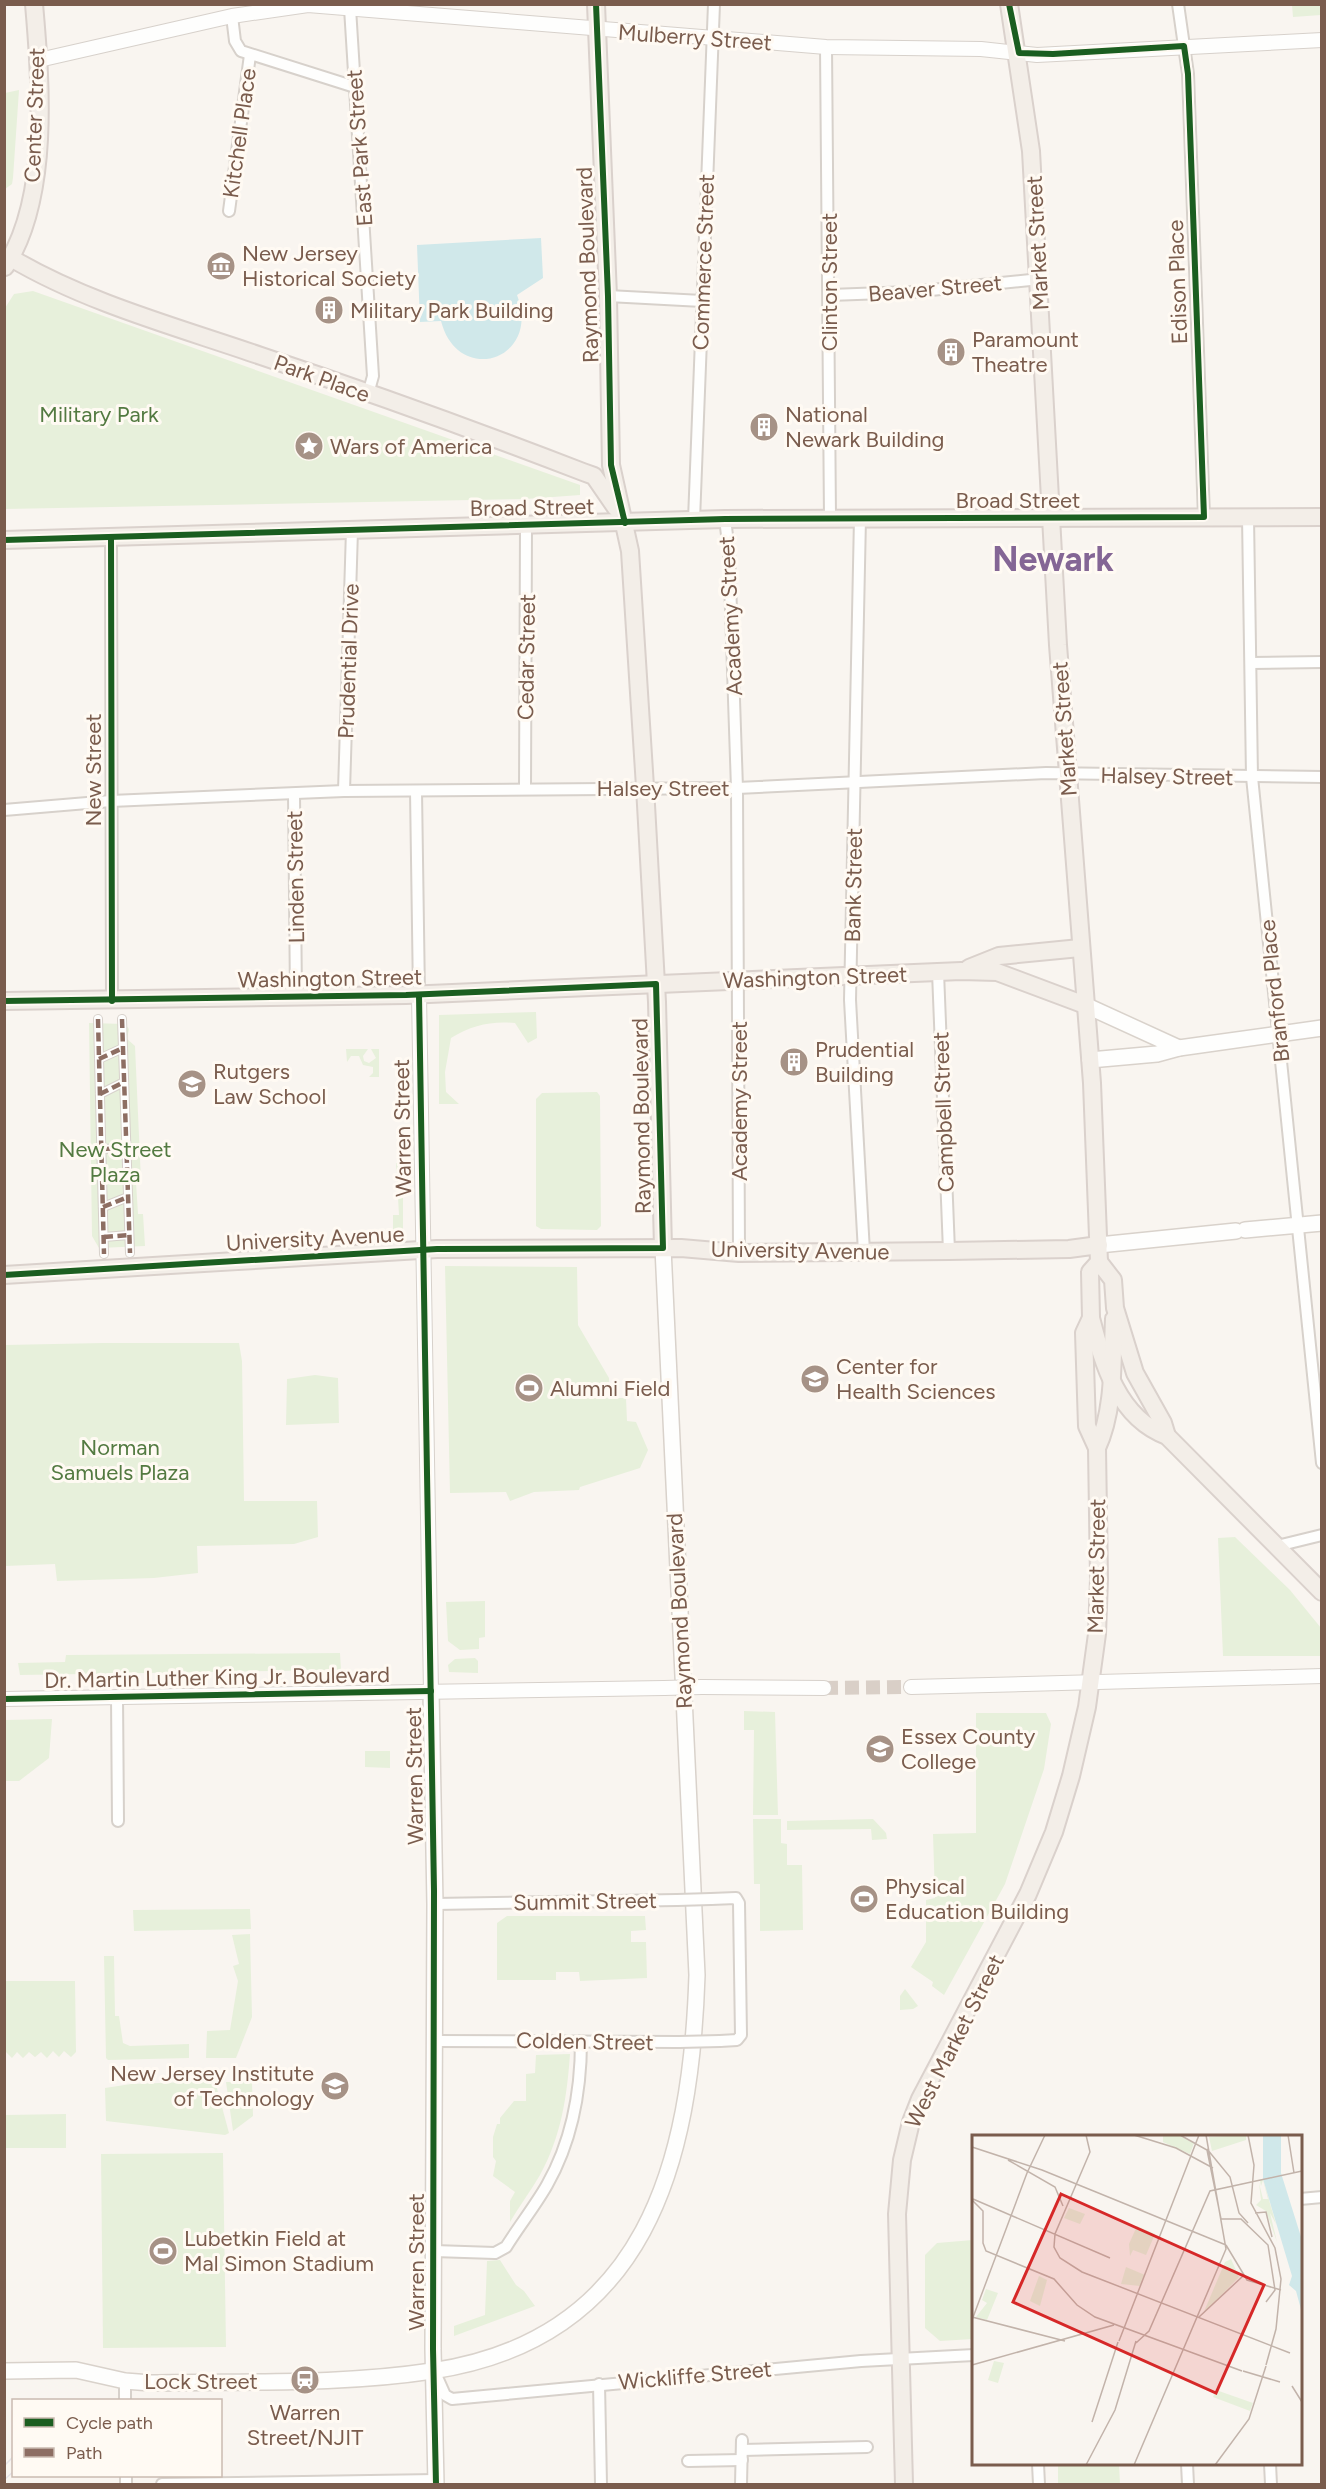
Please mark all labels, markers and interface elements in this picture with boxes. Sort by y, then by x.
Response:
street label: Mulberry Street [617,19,773,56]
street label: Center Street [19,47,50,183]
street label: Kitchell Place [217,66,262,200]
street label: East Park Street [341,69,378,227]
street label: Raymond Boulevard [571,166,604,364]
street label: Commerce Street [687,173,720,351]
street label: Market Street [1020,175,1055,311]
street label: Clinton Street [816,213,843,351]
street label: Edison Place [1162,219,1193,345]
place label: New Jersey Historical Society [242,240,416,292]
museum icon: New Jersey Historical Society [205,250,237,282]
street label: Beaver Street [867,269,1003,308]
building icon: Military Park Building [313,294,345,326]
place label: Military Park Building [350,297,554,324]
place label: Paramount Theatre [972,326,1079,378]
building icon: Paramount Theatre [935,336,967,368]
street label: Park Place [270,349,373,408]
park label: Military Park [39,401,159,428]
place label: National Newark Building [785,401,944,453]
building icon: National Newark Building [748,411,780,443]
place icon: Wars of America [293,430,325,462]
place label: Wars of America [330,433,492,460]
street label: Broad Street [956,487,1080,514]
street label: Broad Street [469,493,595,522]
street label: Academy Street [713,535,748,697]
district label: Newark [992,539,1114,580]
street label: Prudential Drive [332,583,365,739]
street label: Cedar Street [512,594,541,720]
street label: Market Street [1046,661,1083,797]
street label: New Street [80,713,107,827]
street label: Halsey Street [1100,762,1234,791]
street label: Halsey Street [596,775,730,802]
street label: Linden Street [281,810,310,944]
street label: Bank Street [839,827,868,943]
street label: Branford Place [1254,918,1295,1064]
street label: Washington Street [722,961,908,994]
street label: Washington Street [237,963,423,994]
street label: Raymond Boulevard [626,1018,657,1214]
street label: Academy Street [726,1021,753,1181]
street label: Campbell Street [927,1031,960,1193]
place label: Prudential Building [815,1036,914,1088]
building icon: Prudential Building [778,1046,810,1078]
place label: Rutgers Law School [213,1058,326,1110]
street label: Warren Street [388,1059,417,1197]
school or university icon: Rutgers Law School [176,1068,208,1100]
park label: New Street Plaza [58,1136,172,1188]
street label: University Avenue [225,1220,405,1257]
street label: University Avenue [710,1235,890,1266]
place label: Center for Health Sciences [836,1353,996,1405]
school or university icon: Center for Health Sciences [799,1363,831,1395]
sports icon: Alumni Field [513,1372,545,1404]
place label: Alumni Field [550,1375,670,1402]
park label: Norman Samuels Plaza [50,1434,190,1486]
street label: Market Street [1082,1498,1111,1634]
street label: Raymond Boulevard [661,1512,698,1710]
street label: Dr. Martin Luther King Jr. Boulevard [44,1661,390,1694]
street label: Warren Street [400,1707,429,1845]
place label: Essex County College [901,1723,1036,1775]
school or university icon: Essex County College [864,1733,896,1765]
place label: Physical Education Building [885,1873,1069,1925]
sports icon: Physical Education Building [848,1883,880,1915]
street label: Summit Street [513,1887,657,1916]
street label: West Market Street [899,1950,1010,2133]
street label: Colden Street [516,2027,654,2056]
place label: New Jersey Institute of Technology [110,2060,314,2112]
school or university icon: New Jersey Institute of Technology [319,2070,351,2102]
inset map [972,2135,1302,2465]
street label: Warren Street [403,2193,430,2331]
place label: Lubetkin Field at Mal Simon Stadium [184,2225,374,2277]
sports icon: Lubetkin Field at Mal Simon Stadium [147,2235,179,2267]
street label: Wickliffe Street [617,2355,773,2396]
station icon: Warren Street/NJIT [289,2364,321,2396]
street label: Lock Street [144,2368,258,2395]
legend [12,2399,222,2477]
place label: Warren Street/NJIT [247,2399,363,2451]
text: Cycle path [66,2412,153,2434]
text: Path [66,2442,102,2464]

